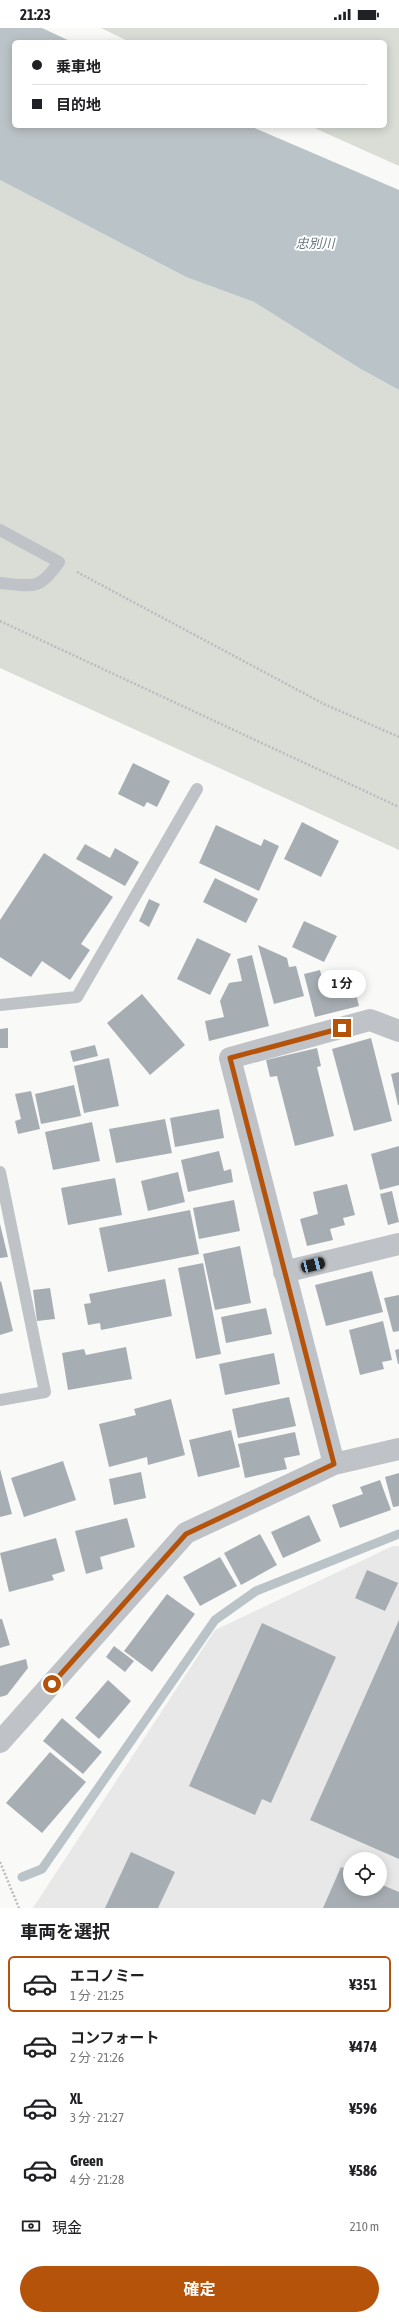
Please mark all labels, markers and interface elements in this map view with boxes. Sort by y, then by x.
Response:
text: 21:23 [20,6,51,23]
text: 乗車地 [56,58,101,75]
text: 目的地 [56,96,101,113]
water label: 忠別川 [295,236,336,251]
callout: 1 分 [318,970,366,998]
text: 1 分 [332,976,352,991]
route end [333,1019,351,1037]
car [300,1256,326,1274]
route start [43,1675,61,1693]
map controls [343,1852,387,1896]
button: locate [343,1852,387,1896]
text: 車両を選択 [20,1921,110,1942]
icon: car [22,1966,58,2002]
text: エコノミー [70,1967,145,1984]
text: ¥351 [349,1976,377,1993]
text: 1 分 · 21:25 [70,1988,124,2003]
icon: car [22,2028,58,2064]
text: コンフォート [70,2029,160,2046]
text: ¥474 [349,2038,377,2055]
text: 2 分 · 21:26 [70,2050,124,2065]
icon: car [22,2090,58,2126]
text: XL [70,2090,83,2107]
text: ¥596 [349,2100,377,2117]
text: 3 分 · 21:27 [70,2110,124,2125]
icon: car [22,2152,58,2188]
text: Green [70,2152,103,2169]
text: ¥586 [349,2162,377,2179]
text: 4 分 · 21:28 [70,2172,124,2187]
icon: cash [20,2215,42,2237]
text: 現金 [52,2219,82,2236]
text: 210 m [350,2219,379,2234]
button: 確定 [20,2266,379,2312]

